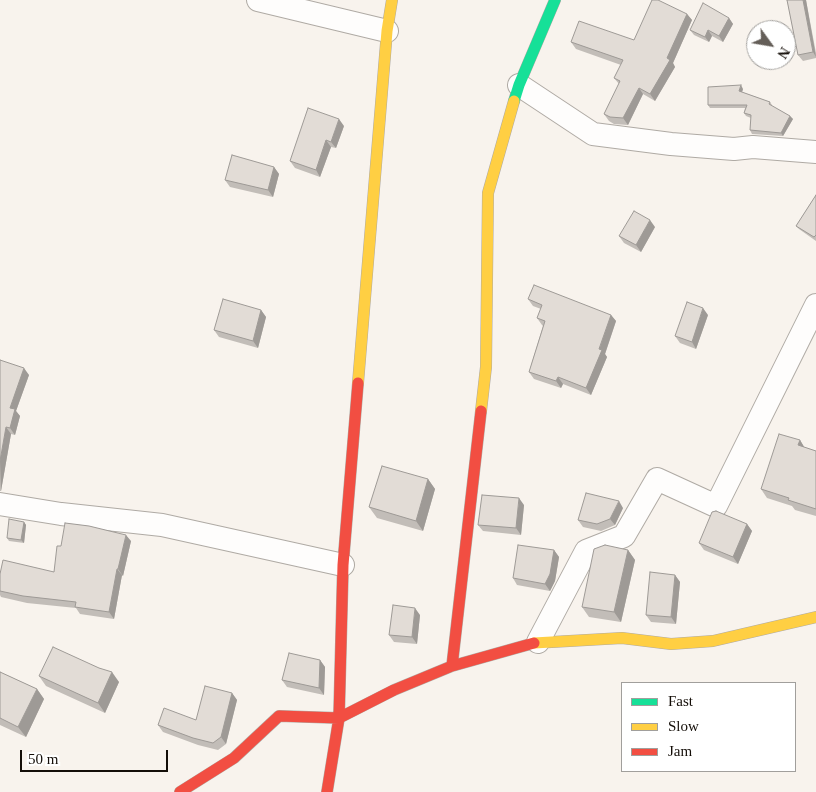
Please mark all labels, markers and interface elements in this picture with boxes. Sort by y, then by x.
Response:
north arrow [746,20,796,70]
text: N [774,44,792,61]
legend [621,682,796,772]
text: Fast [668,693,693,709]
text: Slow [668,718,699,734]
scale bar [22,740,170,772]
text: Jam [668,743,692,759]
text: 50 m [28,751,58,767]

